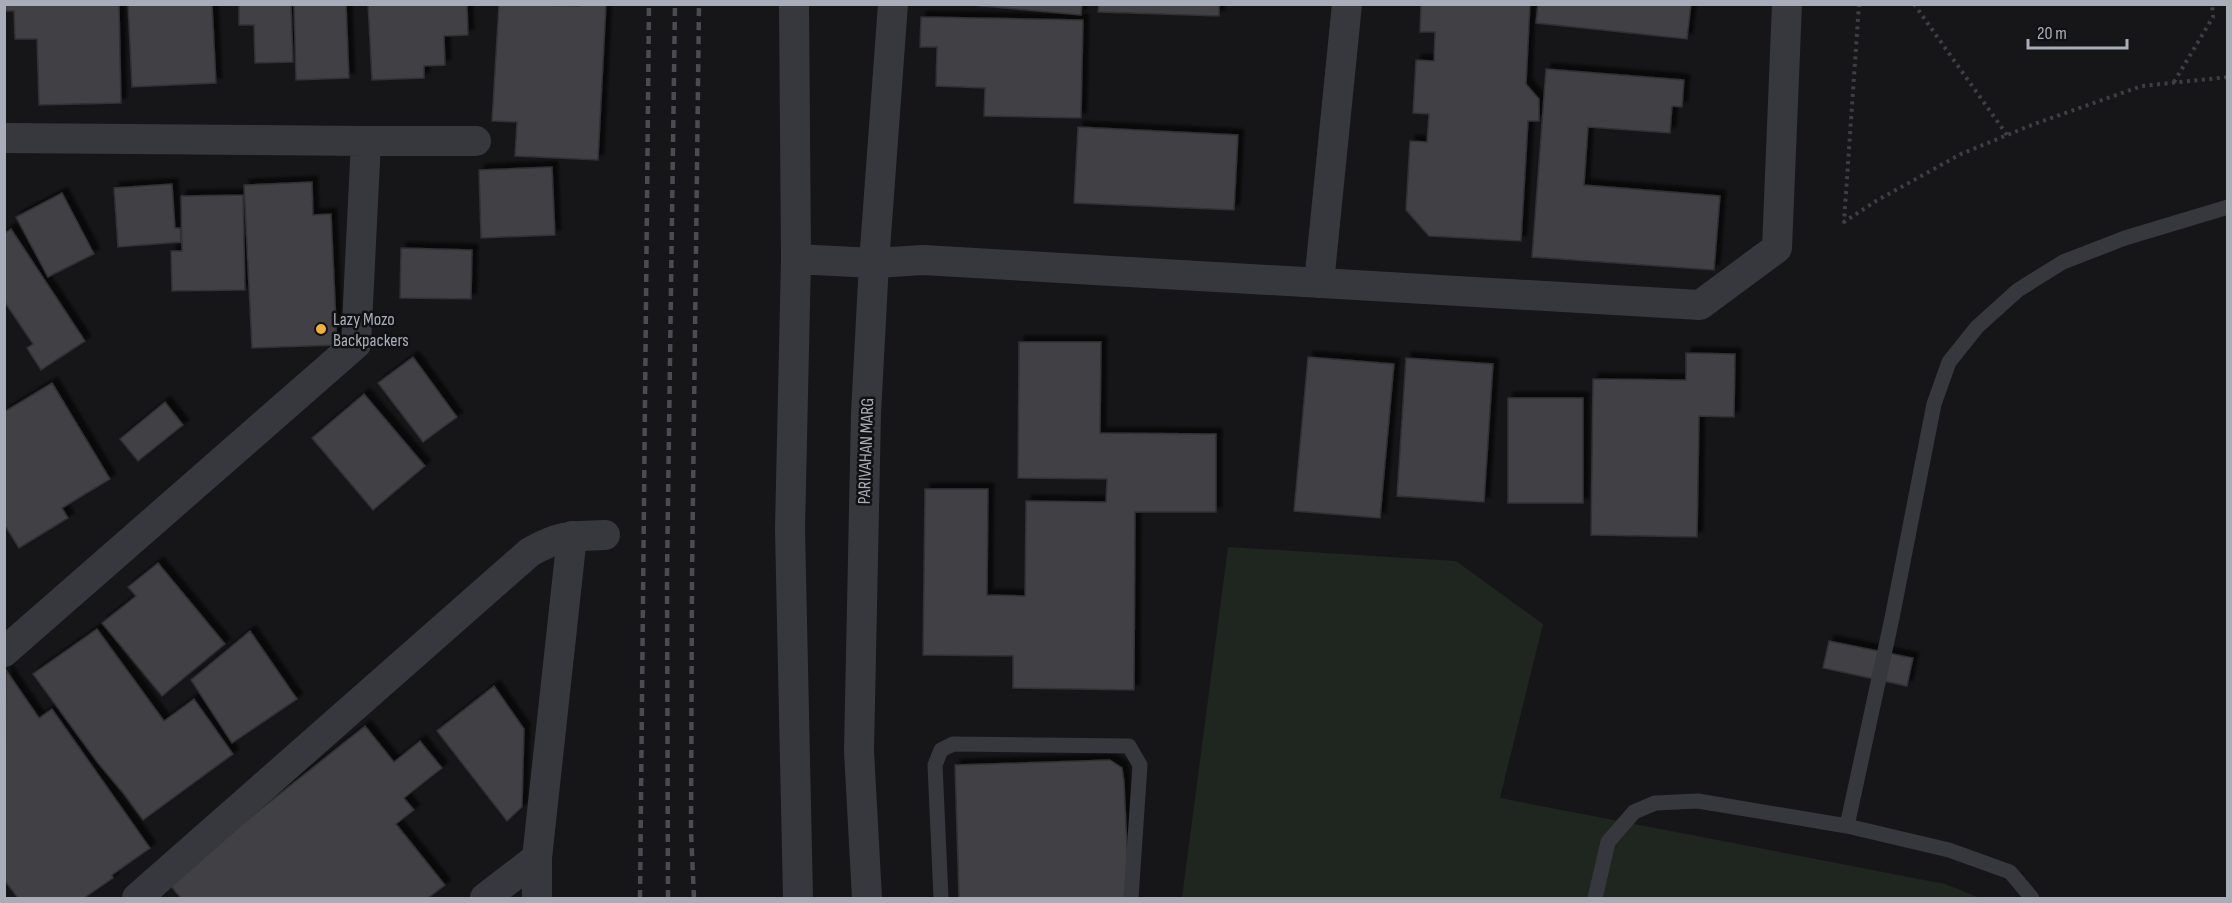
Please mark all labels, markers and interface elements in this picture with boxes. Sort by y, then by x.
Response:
scale bar [2028,12,2127,50]
text: 20 m [2037,23,2067,44]
place label: Lazy Mozo Backpackers [333,309,409,351]
marker: Lazy Mozo Backpackers [314,322,328,336]
street label: PARIVAHAN MARG [854,397,878,505]

